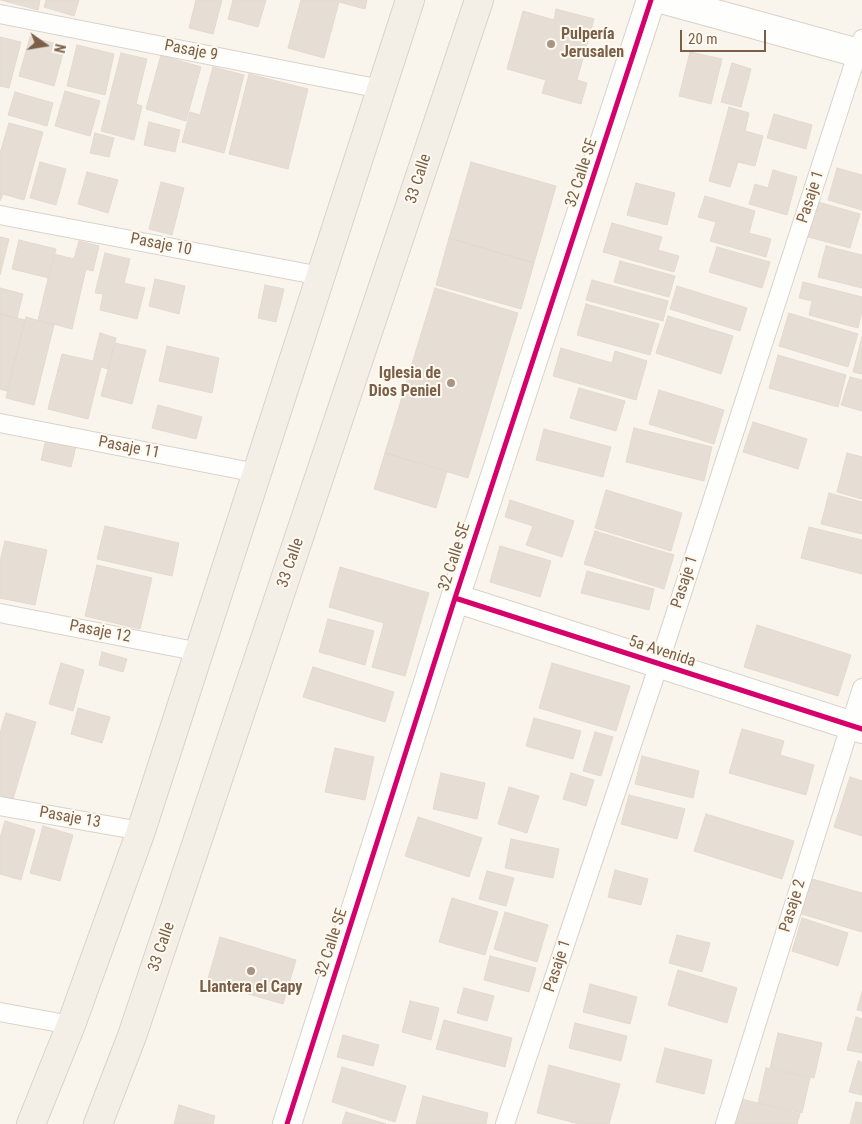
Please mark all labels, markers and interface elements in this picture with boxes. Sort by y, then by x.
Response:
north arrow [20,20,70,70]
scale bar [682,20,768,52]
place label: Pulpería Jerusalen [561,25,624,63]
text: 20 m [688,30,718,48]
street label: Pasaje 9 [163,36,219,66]
marker: Pulpería Jerusalen [545,38,557,50]
text: N [51,42,68,54]
street label: 32 Calle SE [562,136,602,210]
street label: 33 Calle [402,152,436,206]
street label: Pasaje 1 [794,168,828,226]
street label: Pasaje 10 [129,230,193,260]
place label: Iglesia de Dios Peniel [369,364,441,402]
marker: Iglesia de Dios Peniel [445,377,457,389]
street label: Pasaje 11 [97,433,161,463]
street label: 32 Calle SE [435,520,475,594]
street label: 33 Calle [274,536,308,590]
street label: Pasaje 1 [668,553,702,611]
street label: Pasaje 12 [68,617,132,647]
street label: 5a Avenida [626,632,698,672]
street label: Pasaje 13 [38,803,102,833]
street label: Pasaje 2 [776,877,810,935]
street label: 32 Calle SE [312,906,352,980]
street label: 33 Calle [145,920,179,974]
street label: Pasaje 1 [541,937,575,995]
marker: Llantera el Capy [245,965,257,977]
place label: Llantera el Capy [200,978,302,998]

